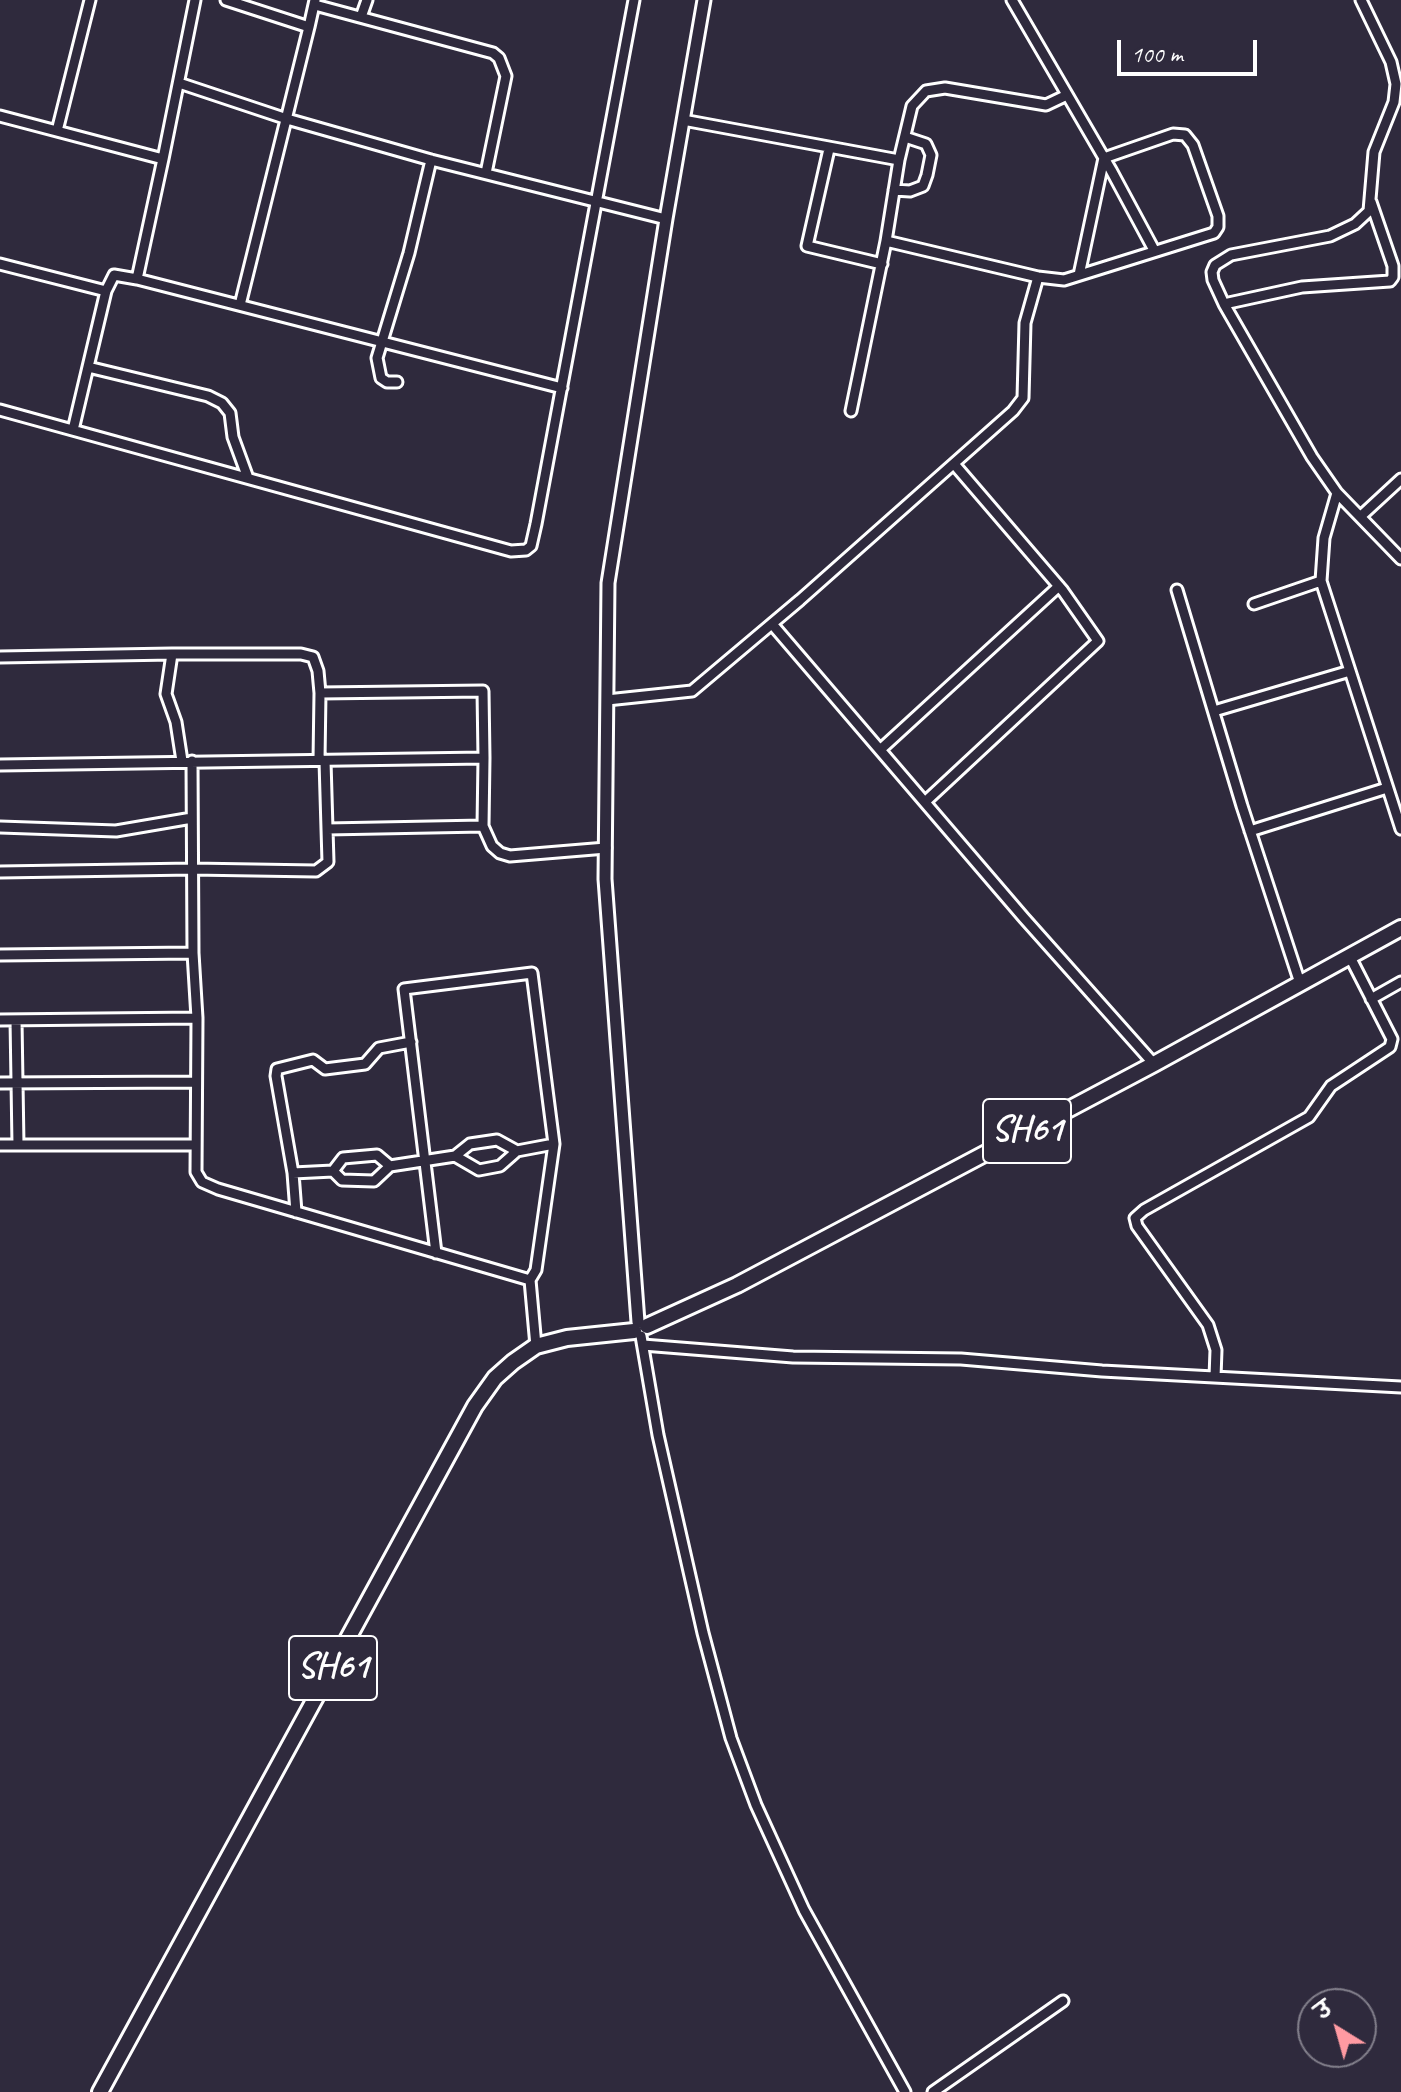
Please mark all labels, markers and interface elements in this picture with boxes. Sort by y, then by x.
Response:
scale bar [1121,24,1261,74]
text: 100 m [1131,39,1183,69]
road number: SH61 [983,1099,1071,1163]
road number: SH61 [289,1636,377,1700]
north arrow [1297,1988,1377,2068]
text: उ [1309,1995,1338,2026]

